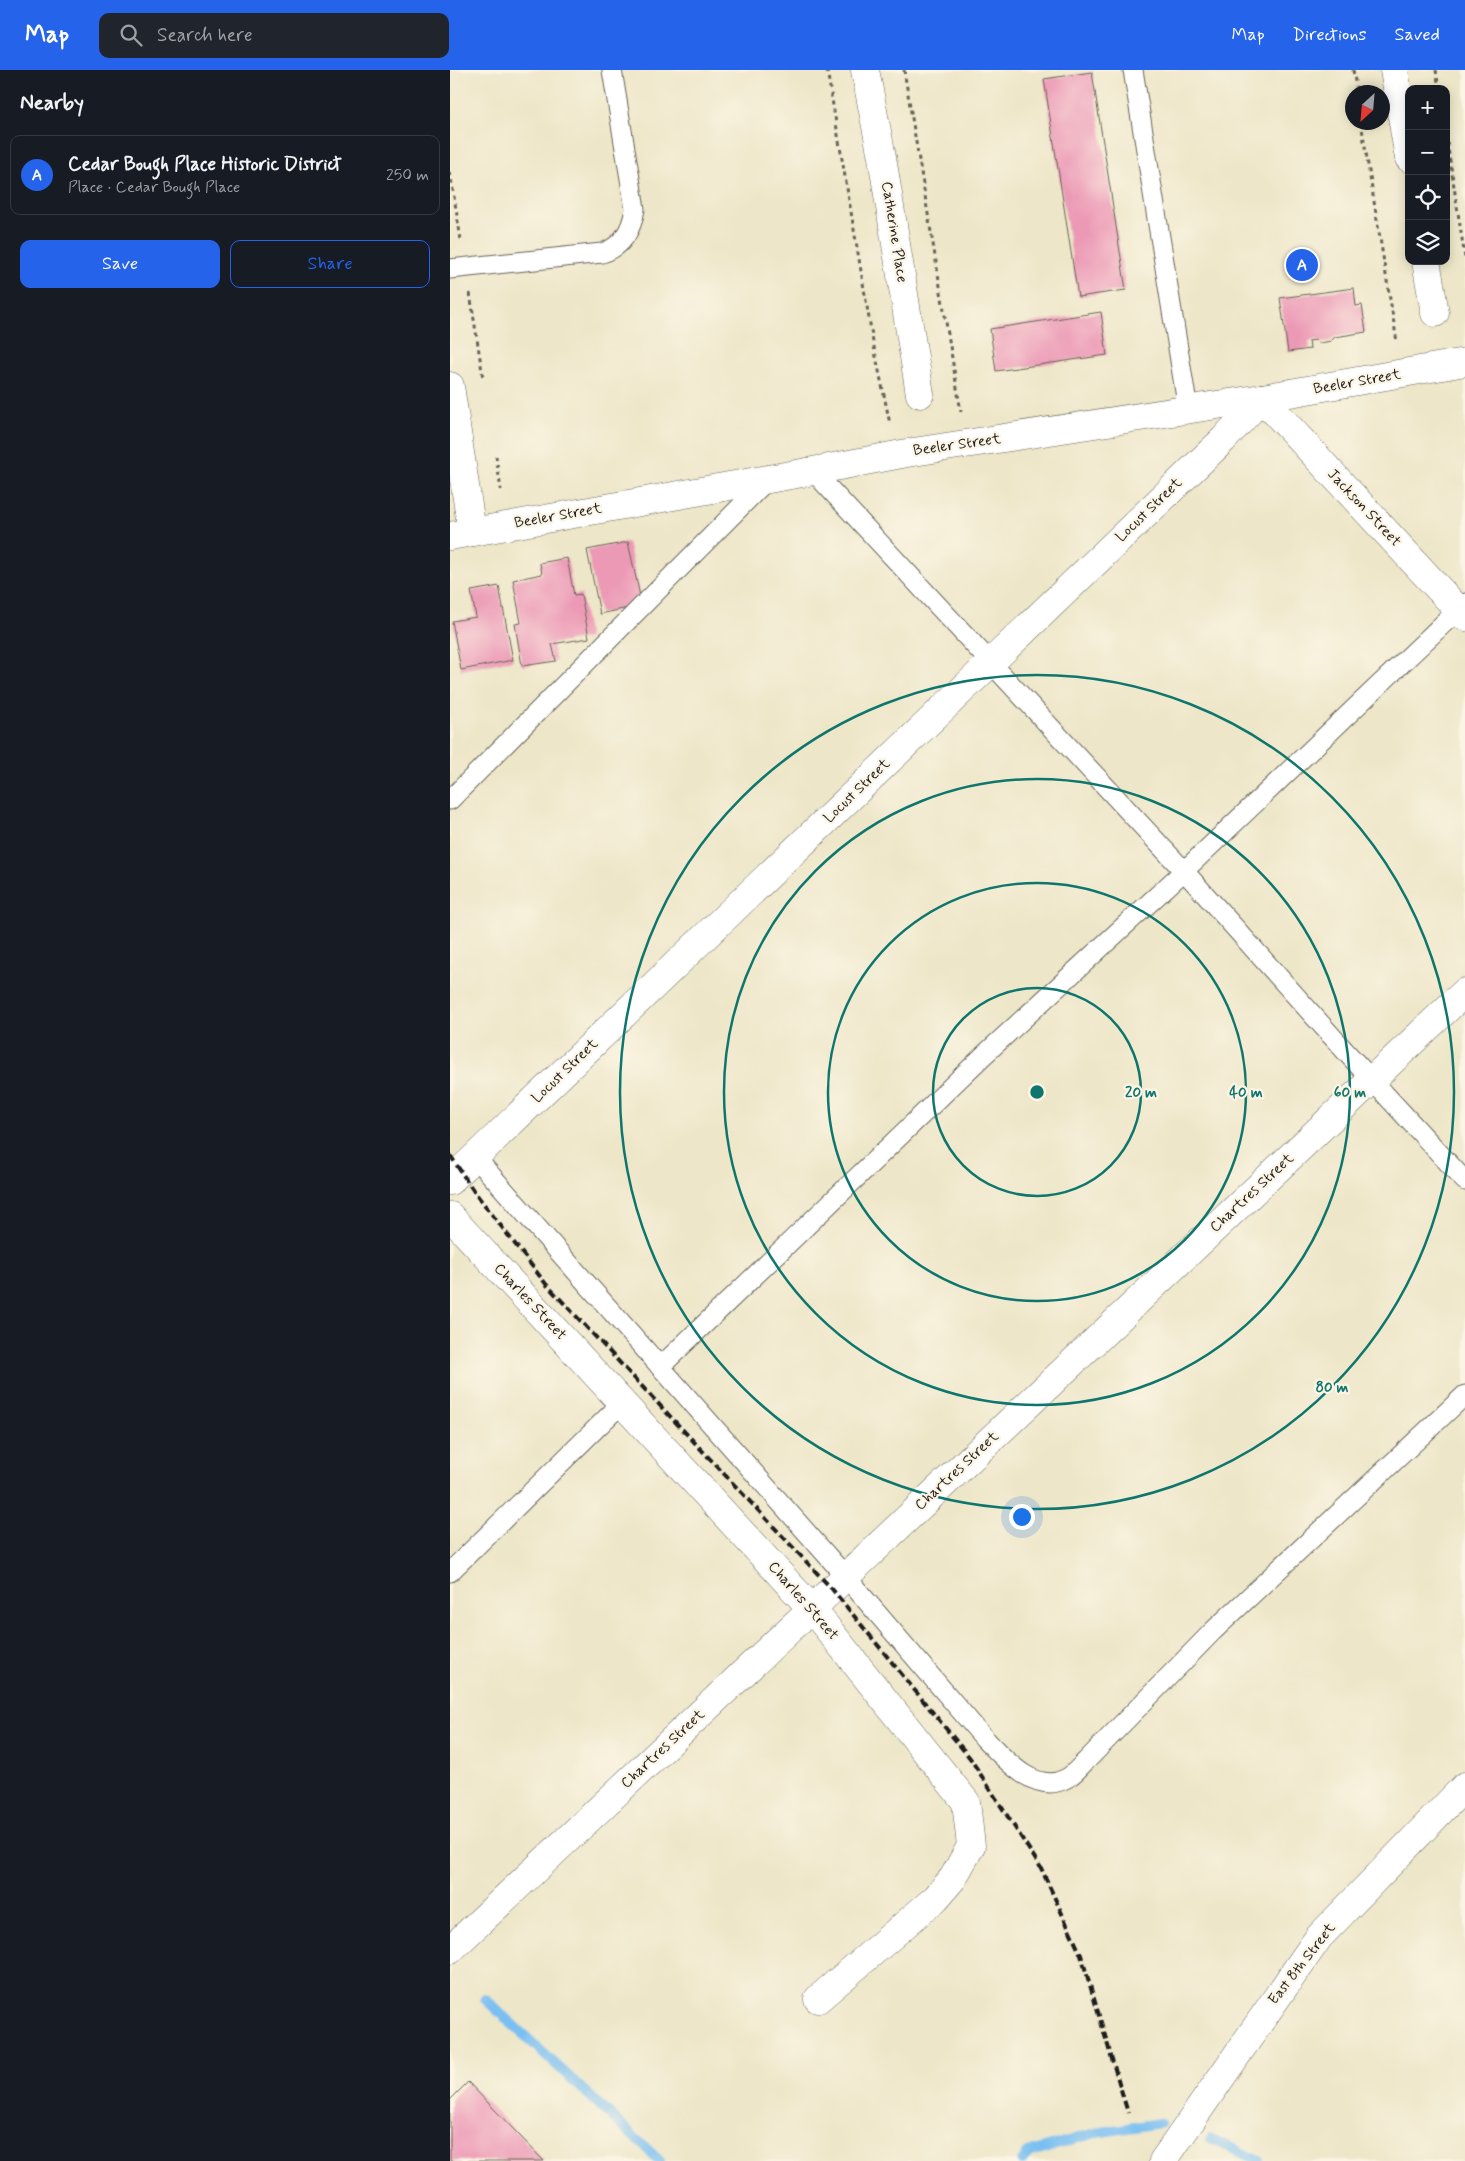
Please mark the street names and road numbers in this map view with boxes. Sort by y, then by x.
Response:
street label: Catherine Place [876,180,912,284]
street label: Beeler Street [1312,364,1402,400]
street label: Beeler Street [912,429,1002,461]
street label: Jackson Street [1323,465,1405,551]
street label: Locust Street [1111,473,1187,547]
street label: Beeler Street [513,498,603,534]
street label: Locust Street [819,754,895,828]
street label: Locust Street [527,1034,603,1108]
street label: Chartres Street [1206,1149,1298,1237]
street label: Charles Street [489,1259,571,1345]
street label: Chartres Street [911,1427,1003,1515]
street label: Charles Street [763,1557,843,1645]
street label: Chartres Street [617,1705,709,1793]
street label: East 8th Street [1264,1919,1340,2009]

